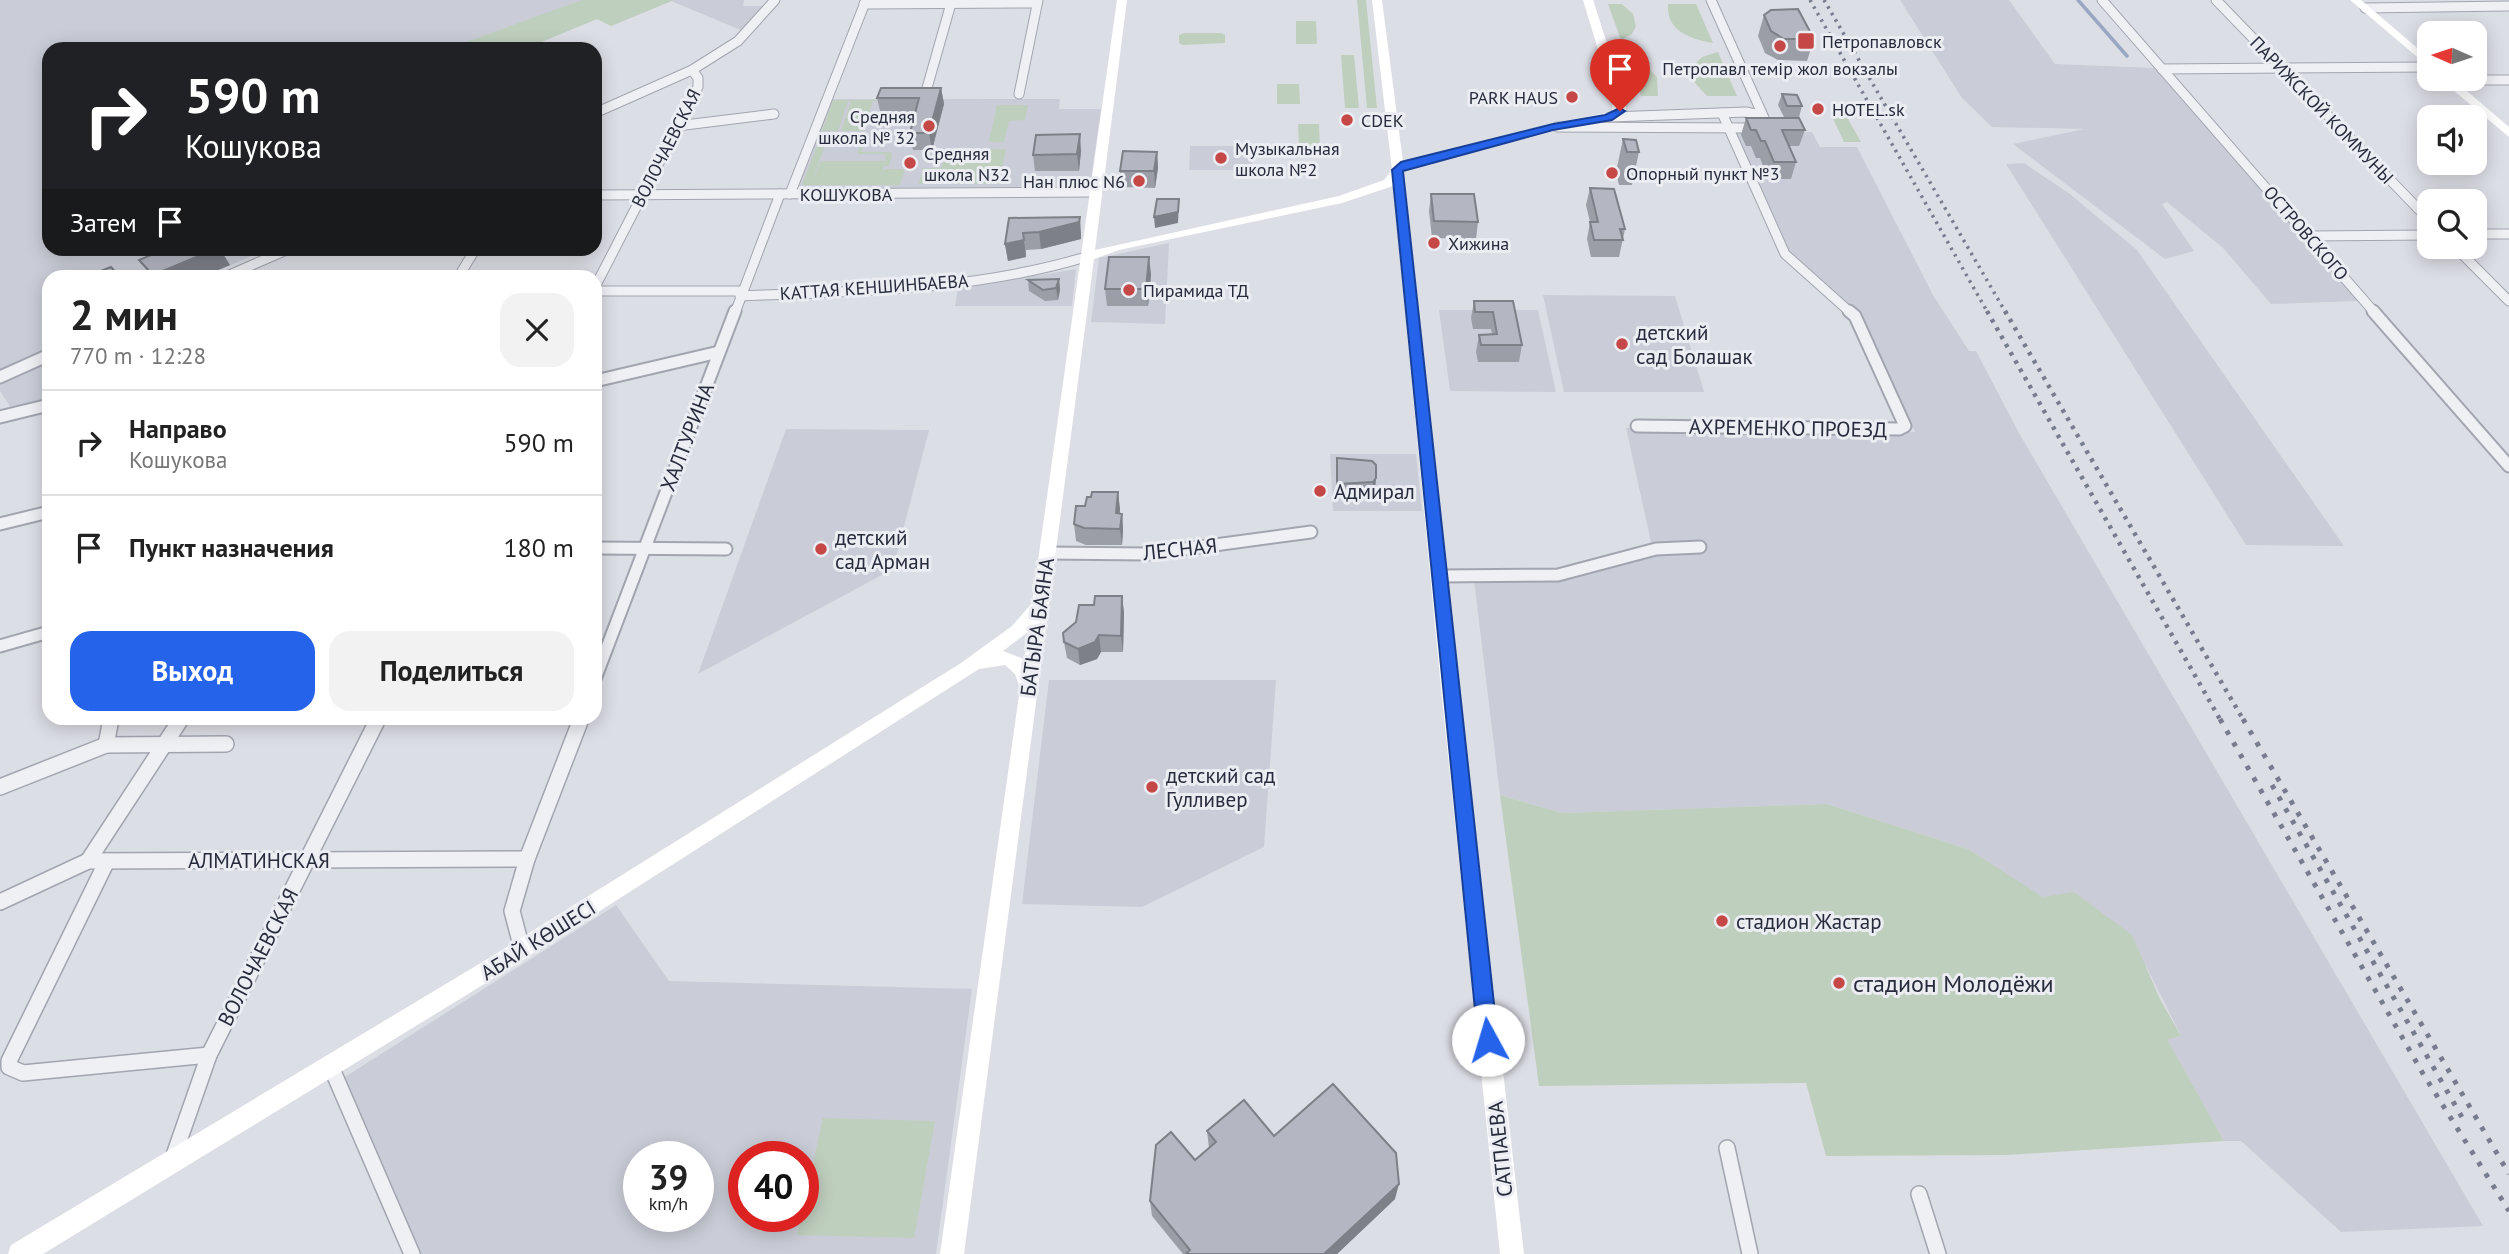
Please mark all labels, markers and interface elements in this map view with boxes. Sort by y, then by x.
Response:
north arrow [2417,21,2487,91]
map controls [2417,21,2487,259]
place label: Петропавловск [1822,30,1942,53]
marker: Петропавловск [1796,31,1816,51]
street label: ПАРИЖСКОЙ КОММУНЫ [2245,31,2399,189]
marker: Петропавл темір жол вокзалы [1772,38,1788,54]
pin [1590,39,1650,111]
icon: arrive [1601,50,1639,88]
place label: Петропавл темір жол вокзалы [1662,57,1898,80]
text: 590 m [185,63,320,127]
icon: right [70,70,161,161]
street label: ВОЛОЧАЕВСКАЯ [626,85,706,211]
place label: PARK HAUS [1469,86,1558,109]
marker: PARK HAUS [1564,89,1580,105]
place label: HOTEL.sk [1832,98,1905,121]
marker: HOTEL.sk [1810,101,1826,117]
place label: Средняя школа № 32 [818,105,915,149]
button: sound [2417,105,2487,175]
place label: CDEK [1361,109,1404,132]
marker: CDEK [1339,112,1355,128]
marker: Средняя школа № 32 [921,118,937,134]
text: Кошукова [185,125,322,167]
place label: Музыкальная школа №2 [1235,137,1340,181]
place label: Средняя школа N32 [924,142,1010,186]
marker: Музыкальная школа №2 [1213,150,1229,166]
marker: Средняя школа N32 [902,155,918,171]
place label: Опорный пункт №3 [1626,162,1780,185]
marker: Опорный пункт №3 [1604,165,1620,181]
place label: Нан плюс N6 [1023,170,1125,193]
marker: Нан плюс N6 [1131,173,1147,189]
street label: ОСТРОВСКОГО [2259,181,2353,285]
street label: КОШУКОВА [800,183,893,206]
button: search [2417,189,2487,259]
icon: arrive [151,203,189,241]
text: Затем [70,206,137,239]
place label: Хижина [1448,232,1509,255]
marker: Хижина [1426,235,1442,251]
street label: КАТТАЯ КЕНШИНБАЕВА [779,269,970,305]
place label: Пирамида ТД [1143,279,1249,302]
marker: Пирамида ТД [1121,282,1137,298]
text: 2 мин [70,287,178,342]
button: close [500,293,574,367]
place label: детский сад Болашак [1636,319,1752,370]
marker: детский сад Болашак [1614,336,1630,352]
text: 770 m · 12:28 [70,341,206,370]
street label: ХАЛТУРИНА [654,378,720,495]
text: Направо [129,412,227,445]
street label: АХРЕМЕНКО ПРОЕЗД [1689,413,1887,443]
icon: right [70,424,108,462]
text: 590 m [503,426,574,459]
text: Кошукова [129,445,227,474]
place label: Адмирал [1334,478,1415,505]
marker: Адмирал [1312,483,1328,499]
place label: детский сад Арман [835,524,930,575]
icon: arrive [70,529,108,567]
text: Пункт назначения [129,531,334,564]
text: 180 m [503,531,574,564]
street label: ЛЕСНАЯ [1140,532,1219,566]
marker: детский сад Арман [813,541,829,557]
street label: БАТЫРА БАЯНА [1014,555,1060,698]
button: Выход [70,631,315,711]
button: Поделиться [329,631,574,711]
place label: детский сад Гулливер [1166,762,1275,813]
marker: детский сад Гулливер [1144,779,1160,795]
street label: АЛМАТИНСКАЯ [188,847,330,874]
street label: ВОЛОЧАЕВСКАЯ [212,883,304,1031]
street label: АБАЙ КӨШЕСІ [475,894,601,986]
place label: стадион Жастар [1736,908,1882,935]
marker: стадион Жастар [1714,913,1730,929]
place label: стадион Молодёжи [1853,968,2054,999]
marker: стадион Молодёжи [1831,975,1847,991]
position arrow [1451,1003,1525,1077]
street label: САТПАЕВА [1481,1099,1518,1198]
speed limit sign: 40 [728,1141,819,1232]
text: 39 [649,1154,688,1200]
text: km/h [649,1192,688,1215]

